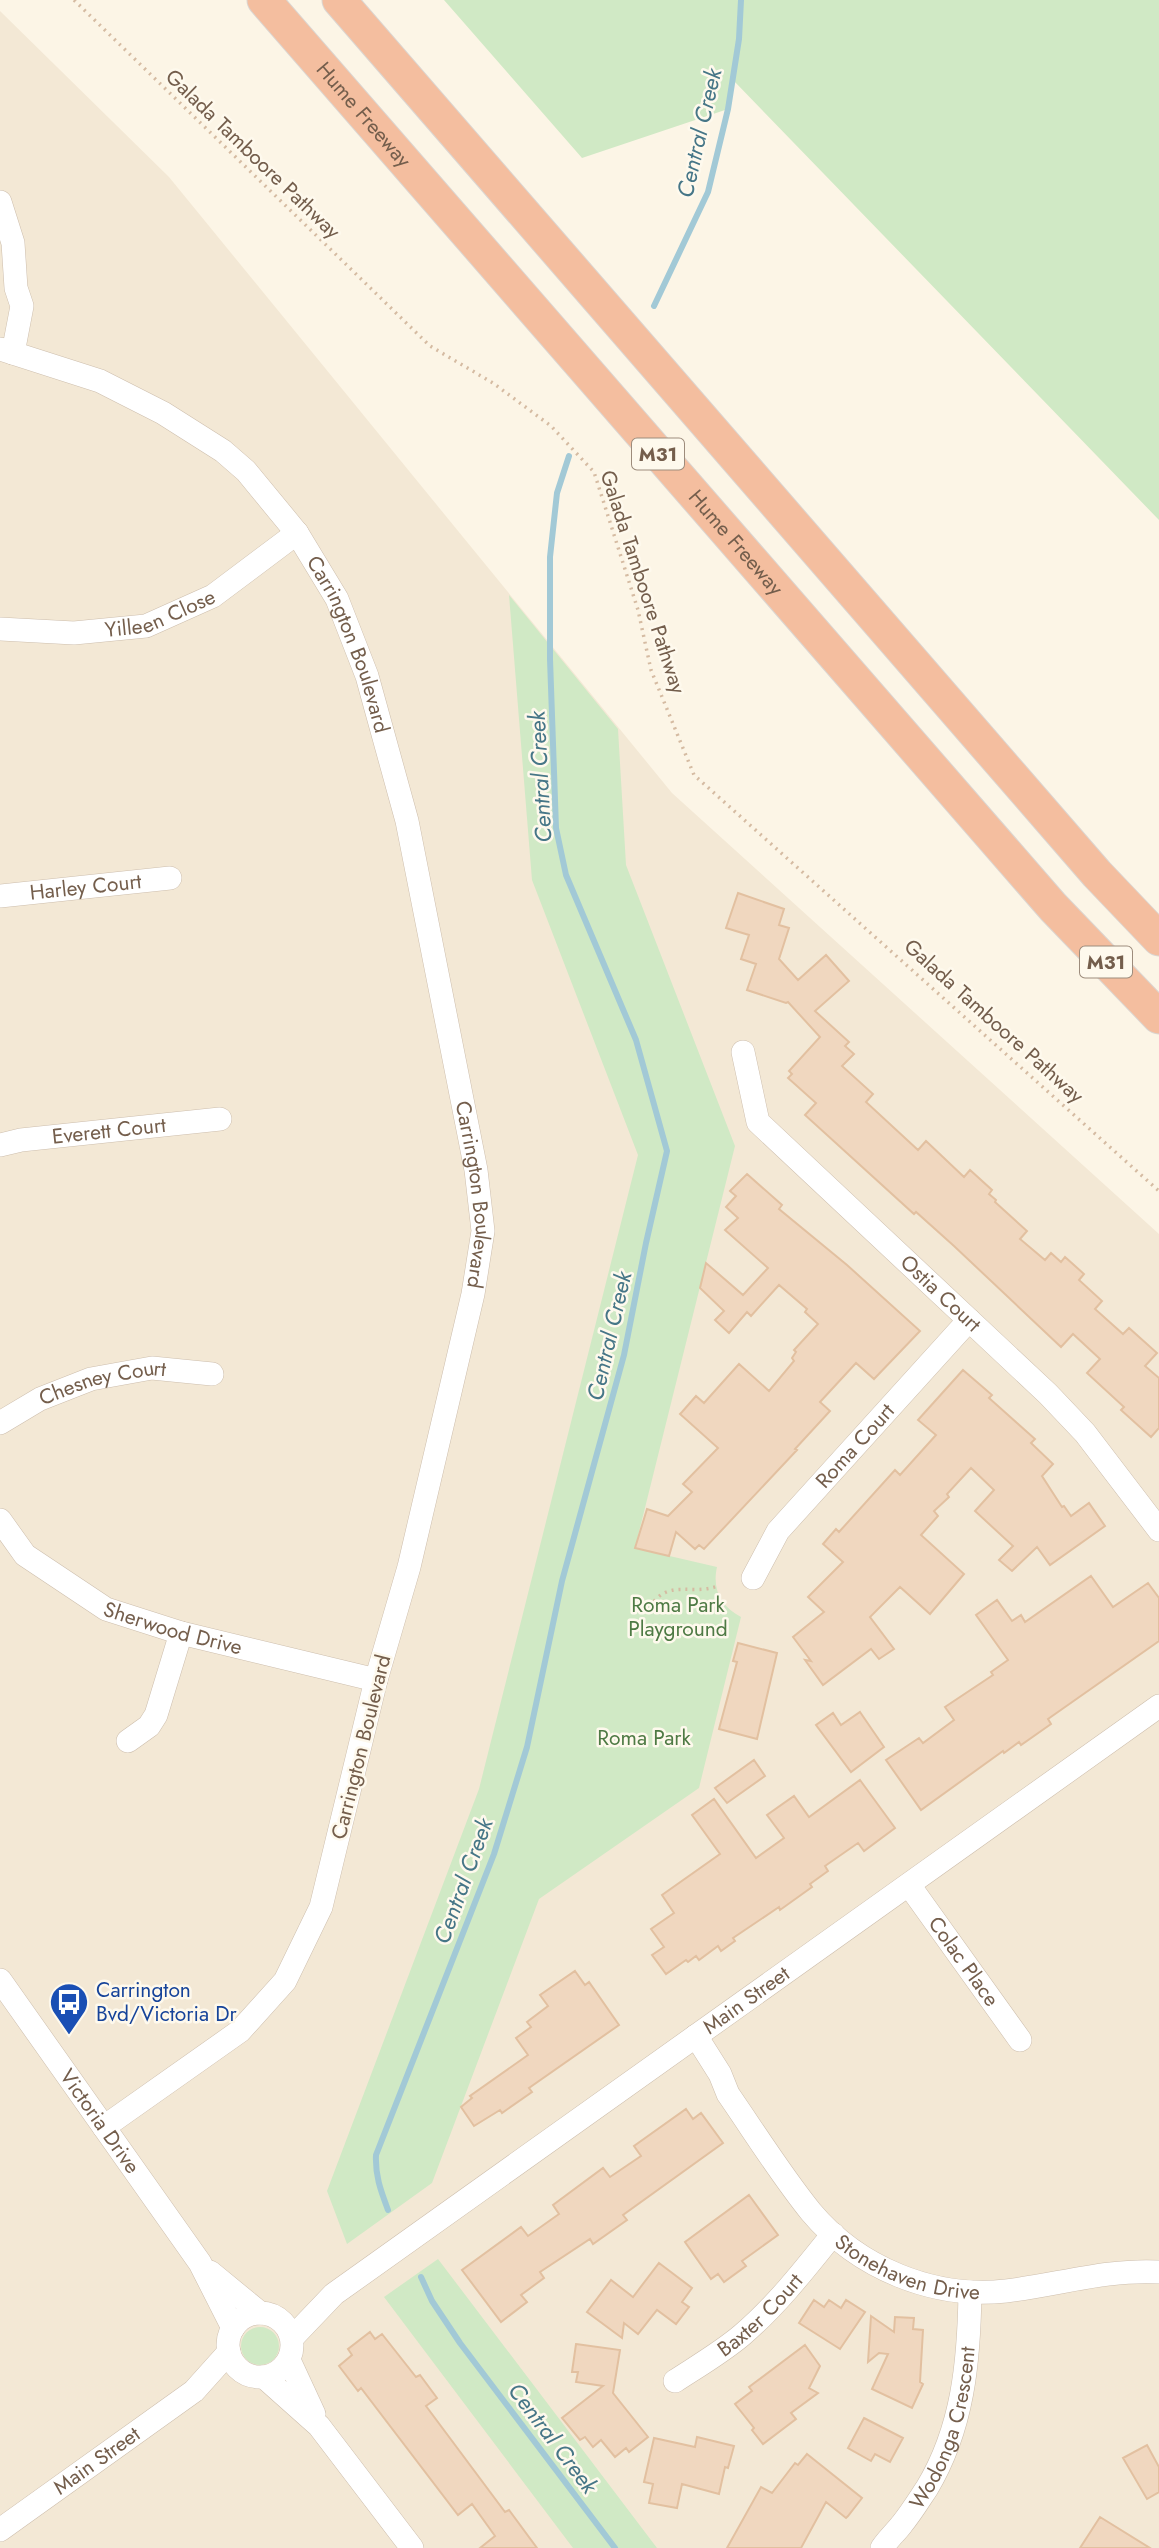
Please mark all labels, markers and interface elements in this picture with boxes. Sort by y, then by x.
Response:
street label: Hume Freeway [309,55,419,175]
street label: Galada Tamboore Pathway [159,62,348,246]
water label: Central Creek [668,64,731,201]
road number: M31 [632,438,684,470]
street label: Galada Tamboore Pathway [593,466,694,698]
street label: Hume Freeway [681,483,791,602]
street label: Carrington Boulevard [299,550,397,736]
street label: Yilleen Close [103,582,220,645]
water label: Central Creek [520,709,560,844]
street label: Harley Court [28,866,143,908]
street label: Galada Tamboore Pathway [897,932,1091,1111]
road number: M31 [1080,946,1132,978]
street label: Carrington Boulevard [448,1098,498,1290]
street label: Everett Court [50,1110,167,1152]
street label: Ostia Court [893,1248,988,1339]
water label: Central Creek [578,1267,641,1404]
street label: Chesney Court [34,1353,167,1413]
street label: Roma Court [809,1397,901,1495]
park label: Roma Park Playground [628,1590,728,1644]
street label: Sherwood Drive [100,1594,245,1662]
street label: Carrington Boulevard [324,1652,398,1842]
park label: Roma Park [597,1723,691,1753]
water label: Central Creek [424,1812,502,1949]
street label: Colac Place [921,1910,1006,2013]
street label: Main Street [697,1959,796,2041]
place label: Carrington Bvd/Victoria Dr [96,1975,238,2029]
bus stop icon: Carrington Bvd/Victoria Dr [48,1981,90,2036]
street label: Victoria Drive [52,2063,147,2180]
street label: Stonehaven Drive [828,2227,981,2307]
street label: Baxter Court [711,2267,810,2364]
street label: Wodonga Crescent [902,2345,983,2515]
water label: Central Creek [500,2375,607,2502]
street label: Main Street [47,2419,146,2502]

